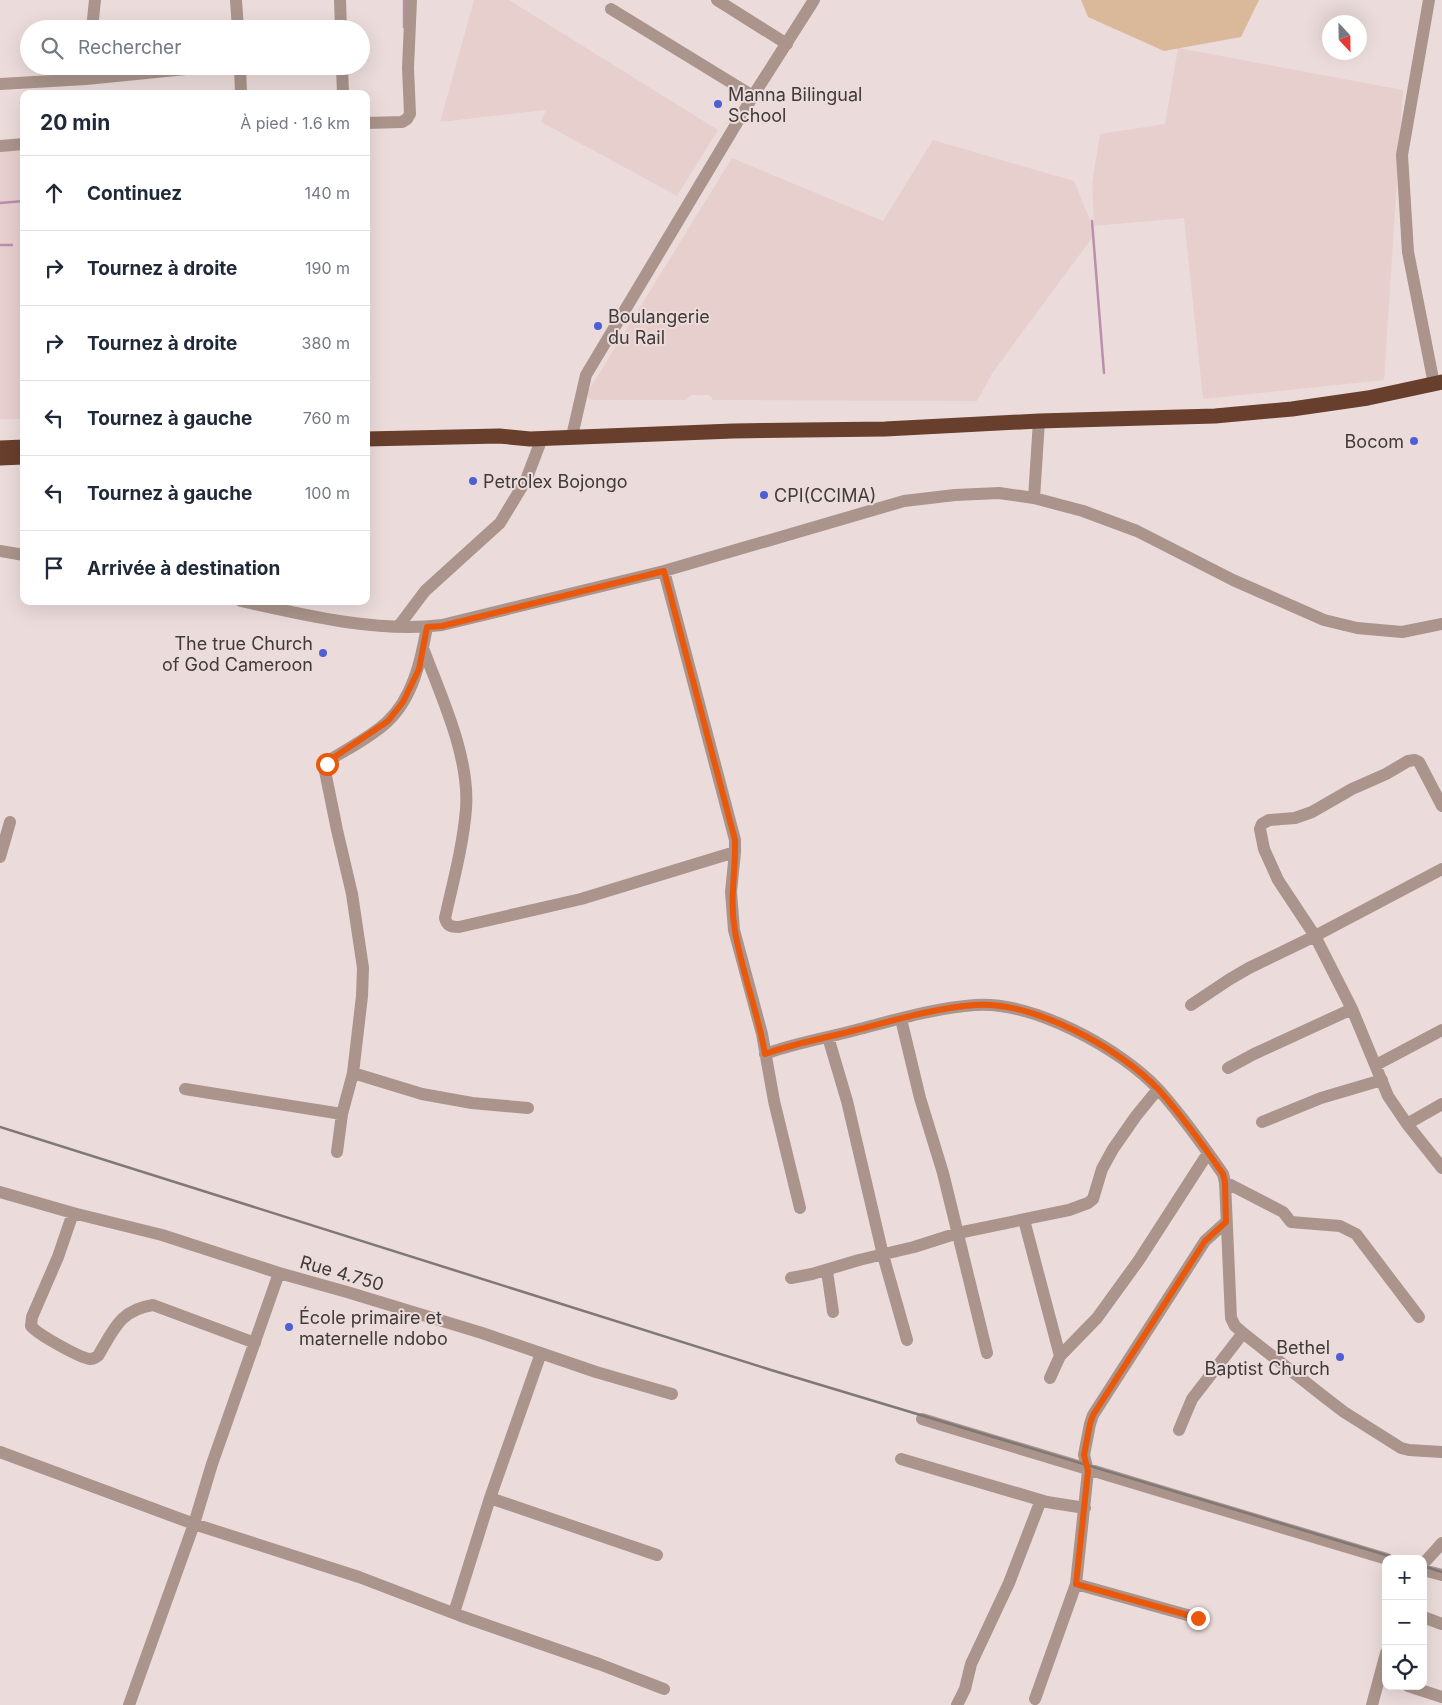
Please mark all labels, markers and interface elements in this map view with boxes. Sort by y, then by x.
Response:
north arrow [1322,15,1367,60]
search box [20,20,370,75]
icon: search [38,34,66,62]
text: Rechercher [78,36,181,59]
place label: Manna Bilingual School [728,84,862,126]
marker: Manna Bilingual School [712,98,724,110]
text: 20 min [40,110,110,135]
text: À pied · 1.6 km [240,113,350,133]
icon: ahead [40,179,68,207]
text: Continuez [87,182,182,205]
text: 140 m [305,183,350,203]
icon: right [40,254,68,282]
text: Tournez à droite [87,257,237,280]
text: 190 m [305,258,350,278]
place label: Boulangerie du Rail [608,306,710,348]
marker: Boulangerie du Rail [592,320,604,332]
icon: right [40,329,68,357]
text: Tournez à droite [87,332,237,355]
text: 380 m [302,333,350,353]
icon: left [40,404,68,432]
text: Tournez à gauche [87,407,252,430]
text: 760 m [303,408,350,428]
place label: Bocom [1345,431,1404,452]
marker: Bocom [1408,435,1420,447]
place label: Petrolex Bojongo [483,471,628,492]
marker: Petrolex Bojongo [467,475,479,487]
icon: left [40,479,68,507]
text: Tournez à gauche [87,482,252,505]
text: 100 m [305,483,350,503]
place label: CPI(CCIMA) [774,485,876,506]
marker: CPI(CCIMA) [758,489,770,501]
icon: arrive [40,554,68,582]
text: Arrivée à destination [87,557,280,580]
place label: The true Church of God Cameroon [162,633,313,675]
marker: The true Church of God Cameroon [317,647,329,659]
route start [316,753,339,776]
street label: Rue 4.750 [298,1251,386,1295]
place label: École primaire et maternelle ndobo [299,1306,448,1349]
marker: École primaire et maternelle ndobo [283,1321,295,1333]
place label: Bethel Baptist Church [1205,1337,1330,1379]
marker: Bethel Baptist Church [1334,1351,1346,1363]
map controls [1382,1555,1427,1690]
button: + [1382,1555,1427,1600]
button: − [1382,1600,1427,1645]
route end [1187,1607,1210,1630]
button: locate [1382,1645,1427,1690]

